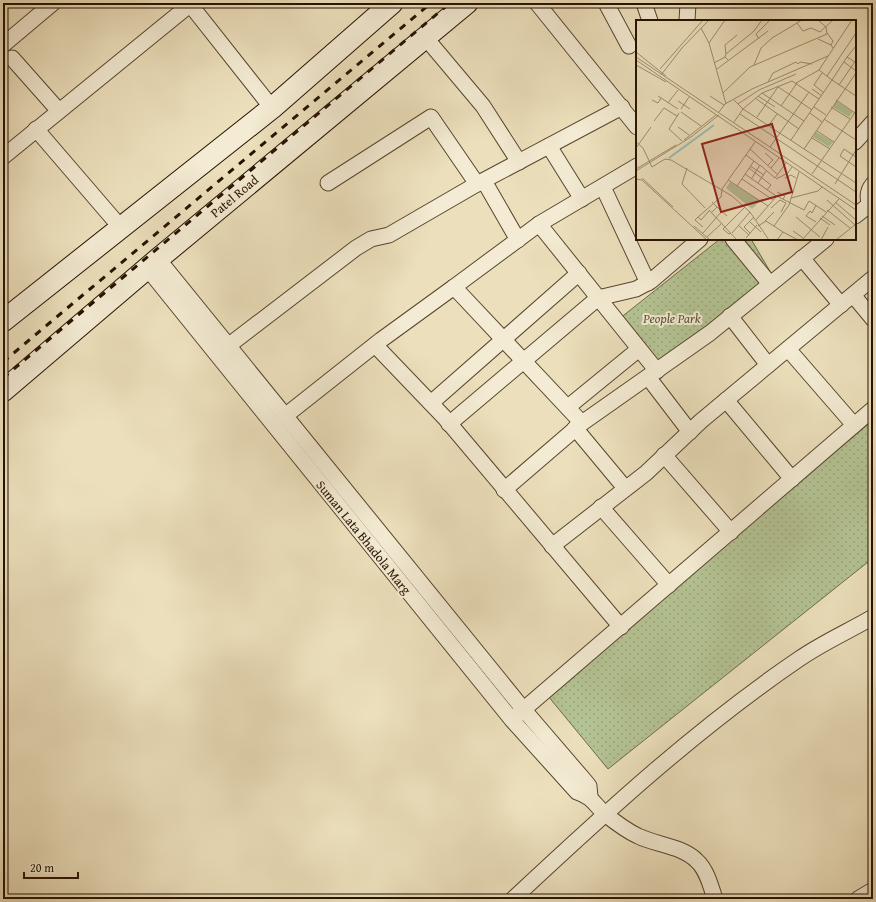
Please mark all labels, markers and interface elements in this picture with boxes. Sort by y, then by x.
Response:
inset map [636,20,856,240]
street label: Patel Road [206,171,263,222]
park label: People Park [642,309,701,328]
street label: Suman Lata Bhadola Marg [312,476,416,599]
scale bar [24,854,78,880]
text: 20 m [30,859,54,876]

